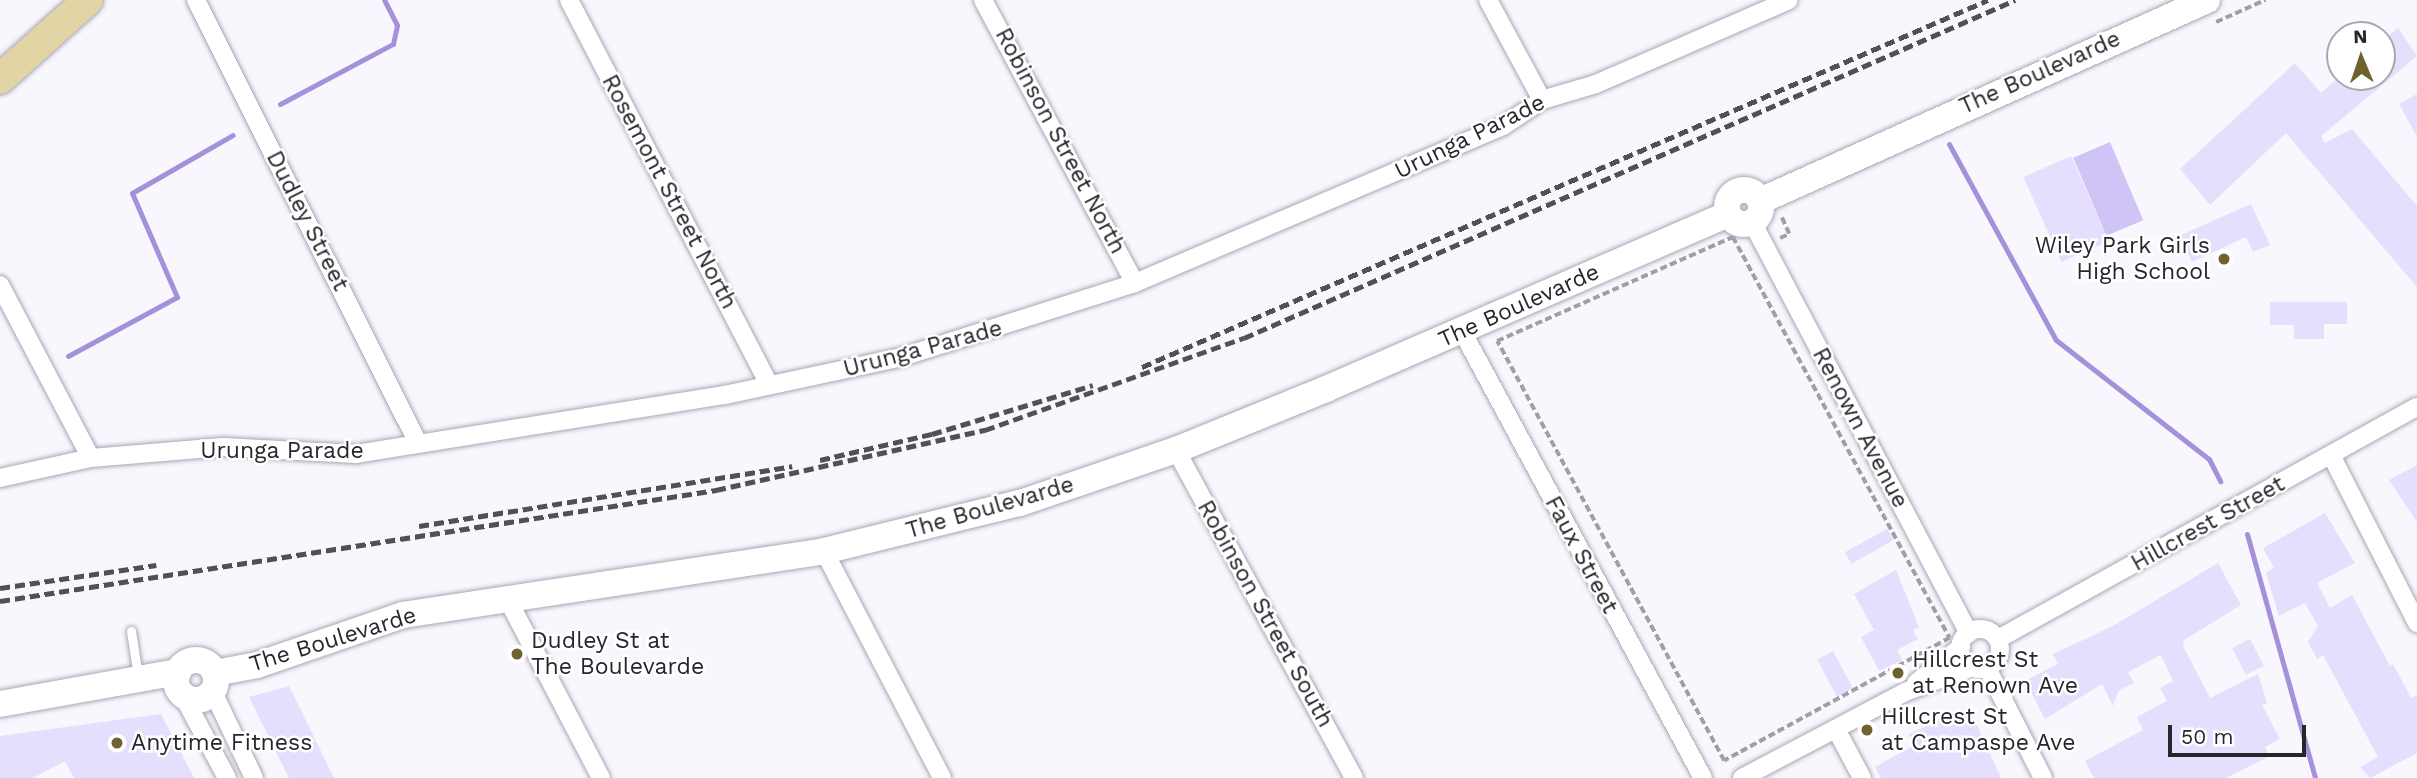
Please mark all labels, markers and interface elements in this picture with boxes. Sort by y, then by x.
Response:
north arrow [2326,21,2396,91]
street label: Robinson Street North [989,23,1131,259]
street label: The Boulevarde [1955,25,2125,121]
text: N [2353,25,2368,48]
street label: Rosemont Street North [595,70,743,314]
street label: Urunga Parade [1390,89,1550,185]
street label: Dudley Street [260,146,354,296]
place label: Wiley Park Girls High School [2034,232,2210,286]
marker: Wiley Park Girls High School [2216,251,2232,267]
street label: The Boulevarde [1434,258,1604,354]
street label: Urunga Parade [840,314,1006,384]
street label: Renown Avenue [1806,343,1914,513]
street label: Urunga Parade [200,437,364,465]
street label: Hillcrest Street [2126,470,2290,578]
street label: The Boulevarde [903,471,1077,545]
street label: Faux Street [1538,491,1624,619]
street label: Robinson Street South [1191,496,1339,732]
street label: The Boulevarde [246,601,420,679]
place label: Dudley St at The Boulevarde [531,627,704,681]
marker: Dudley St at The Boulevarde [509,646,525,662]
place label: Hillcrest St at Renown Ave [1912,646,2079,700]
marker: Hillcrest St at Renown Ave [1890,665,1906,681]
place label: Hillcrest St at Campaspe Ave [1881,703,2076,757]
scale bar [2172,712,2310,756]
marker: Hillcrest St at Campaspe Ave [1859,722,1875,738]
text: 50 m [2181,724,2233,749]
place label: Anytime Fitness [131,729,312,757]
marker: Anytime Fitness [109,735,125,751]

